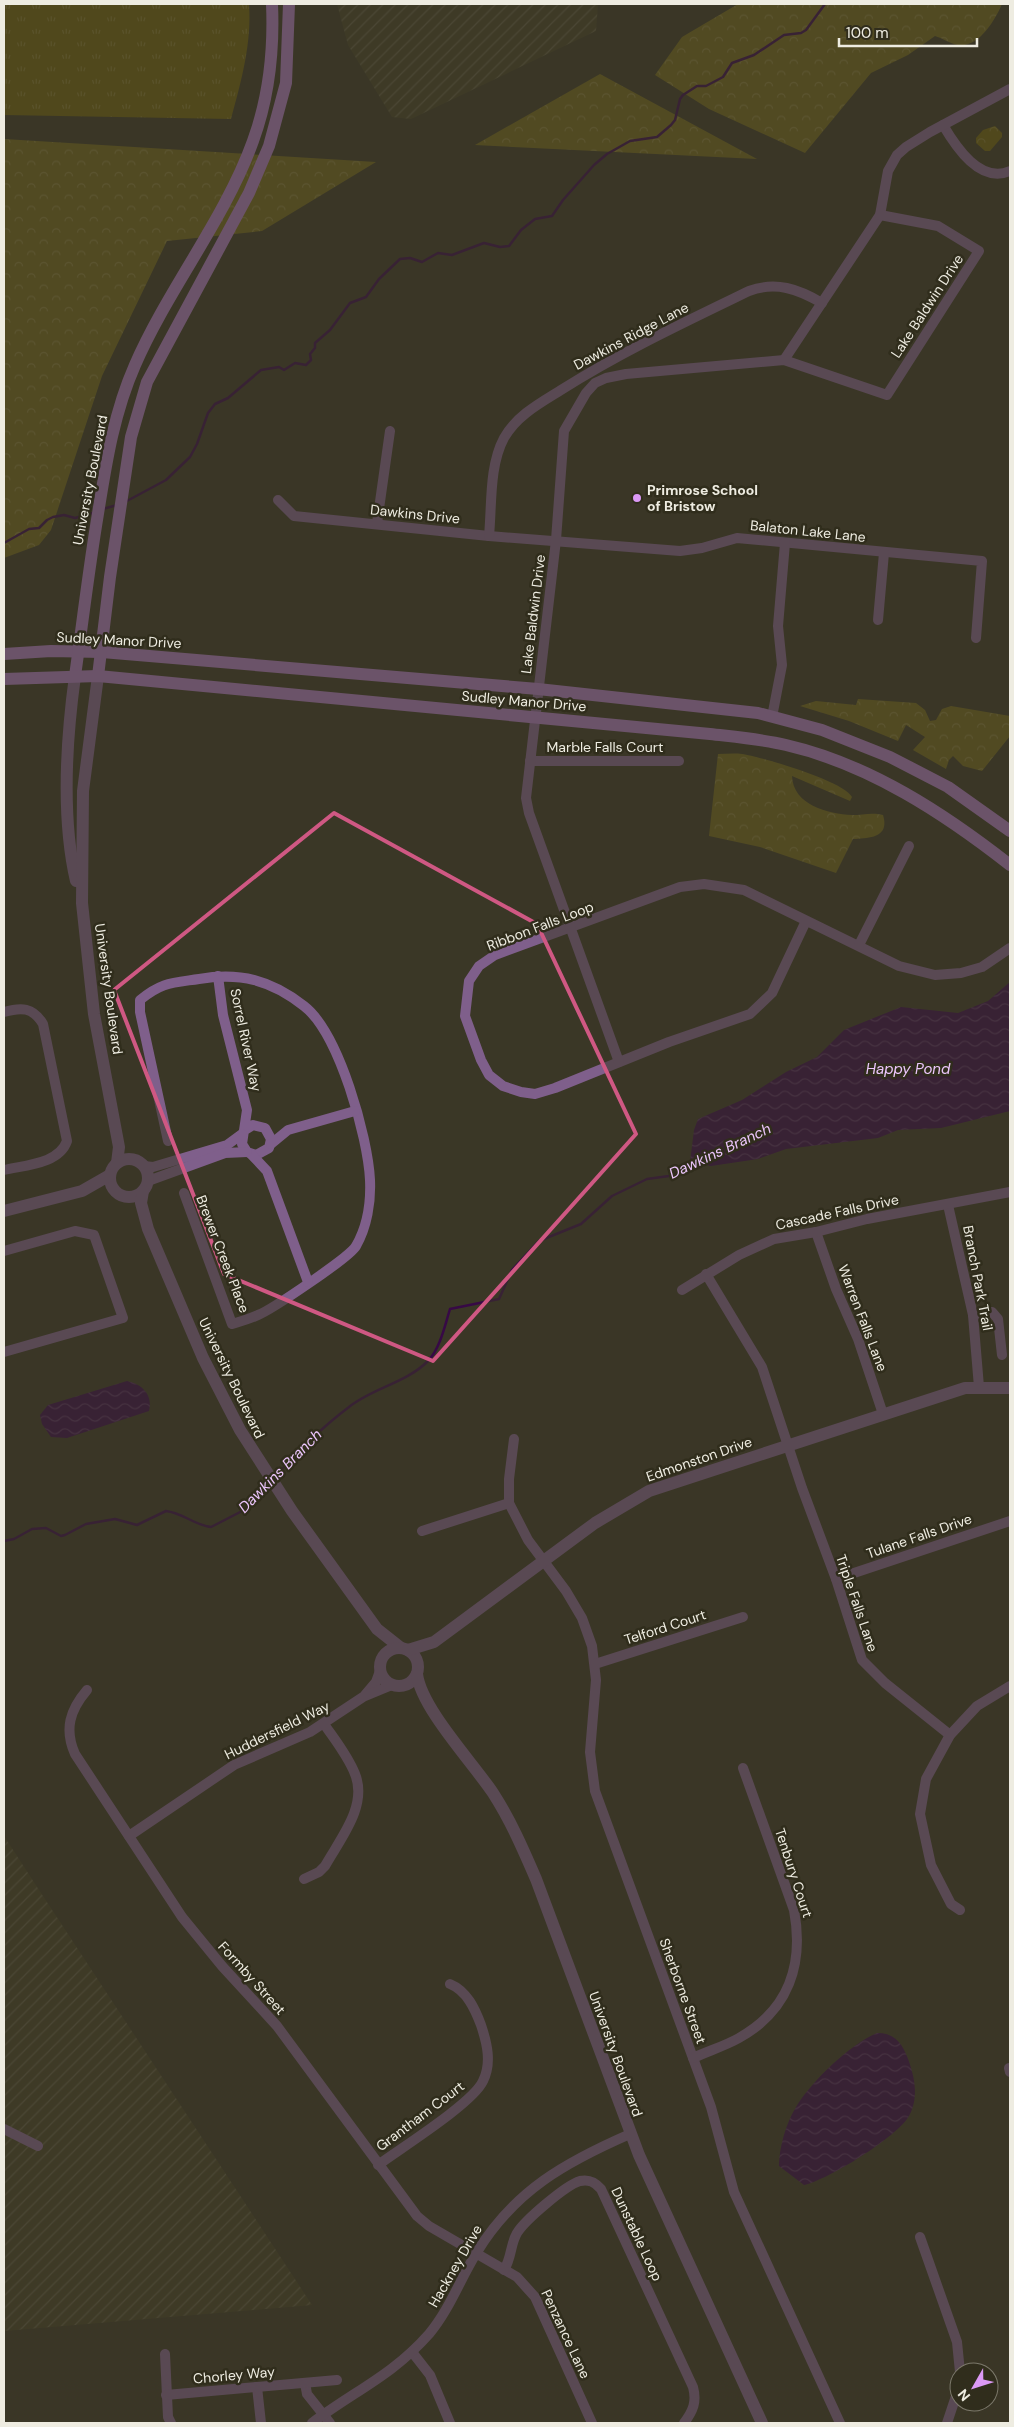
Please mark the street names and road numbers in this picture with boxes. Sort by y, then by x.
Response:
street label: Lake Baldwin Drive [887,251,967,361]
street label: Dawkins Ridge Lane [570,298,692,374]
street label: University Boulevard [69,413,111,547]
street label: Dawkins Drive [369,500,461,528]
street label: Balaton Lake Lane [749,516,867,546]
street label: Lake Baldwin Drive [517,553,549,675]
street label: Sudley Manor Drive [56,628,182,652]
street label: Sudley Manor Drive [461,687,587,715]
street label: Marble Falls Court [547,738,663,756]
street label: Ribbon Falls Loop [484,897,596,955]
street label: University Boulevard [91,922,127,1056]
street label: Sorrel River Way [226,987,266,1093]
street label: Cascade Falls Drive [774,1190,900,1234]
street label: Brewer Creek Place [192,1193,254,1315]
street label: Branch Park Trail [959,1224,997,1332]
street label: Warren Falls Lane [834,1262,892,1374]
street label: University Boulevard [195,1315,269,1441]
street label: Edmonston Drive [644,1432,754,1486]
street label: Tulane Falls Drive [864,1510,974,1562]
street label: Triple Falls Lane [832,1552,882,1654]
street label: Telford Court [622,1605,708,1649]
street label: Huddersfield Way [221,1697,333,1763]
street label: Tenbury Court [771,1826,817,1920]
street label: Sherborne Street [656,1936,710,2046]
street label: Formby Street [214,1938,290,2018]
street label: University Boulevard [585,1989,647,2119]
street label: Grantham Court [372,2077,468,2155]
street label: Dunstable Loop [607,2184,667,2284]
street label: Hackney Drive [424,2221,486,2311]
street label: Penzance Lane [537,2286,595,2382]
street label: Chorley Way [192,2362,276,2388]

